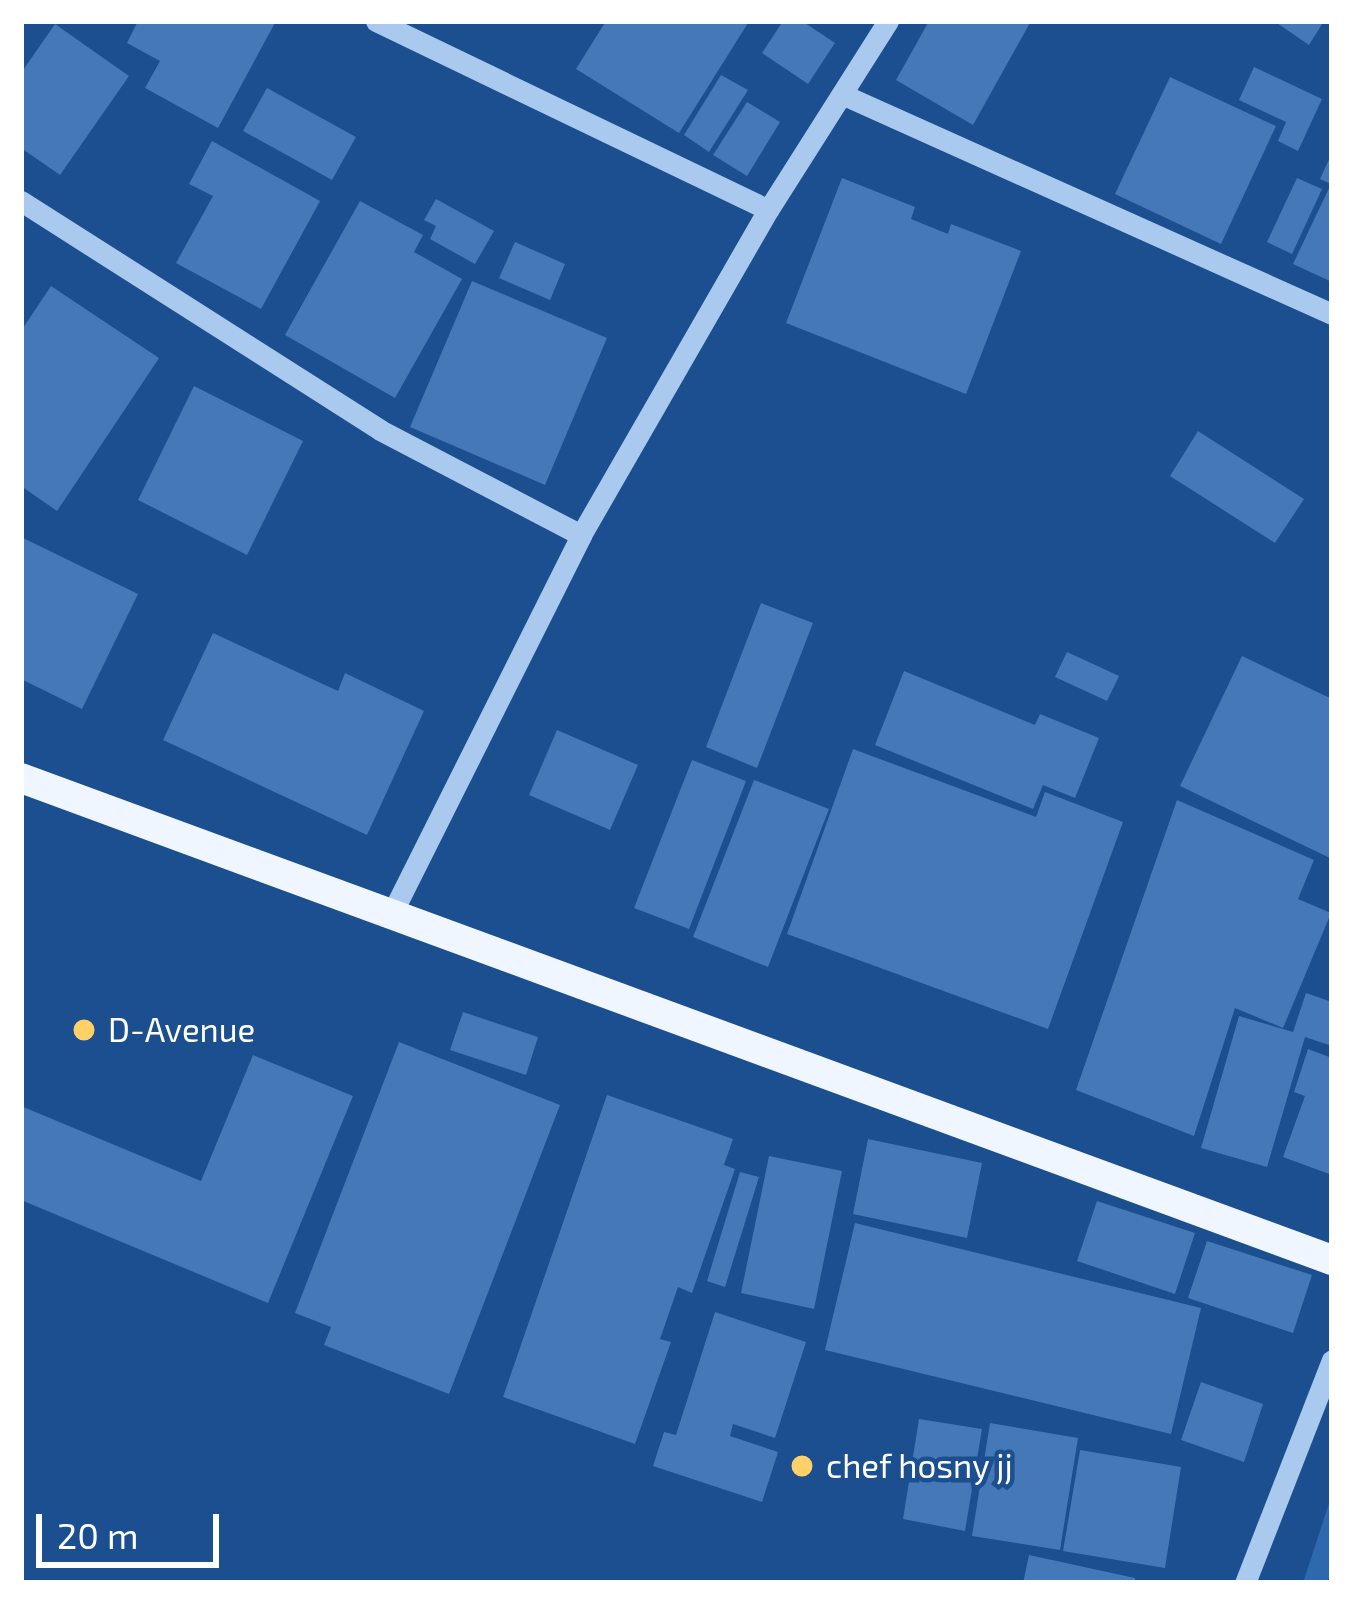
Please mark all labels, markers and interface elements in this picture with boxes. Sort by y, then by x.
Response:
place label: D-Avenue [108,1010,255,1050]
marker: D-Avenue [71,1017,97,1043]
place label: chef hosny jj [826,1446,1014,1486]
marker: chef hosny jj [789,1453,815,1479]
scale bar [42,1490,225,1564]
text: 20 m [57,1513,139,1556]

